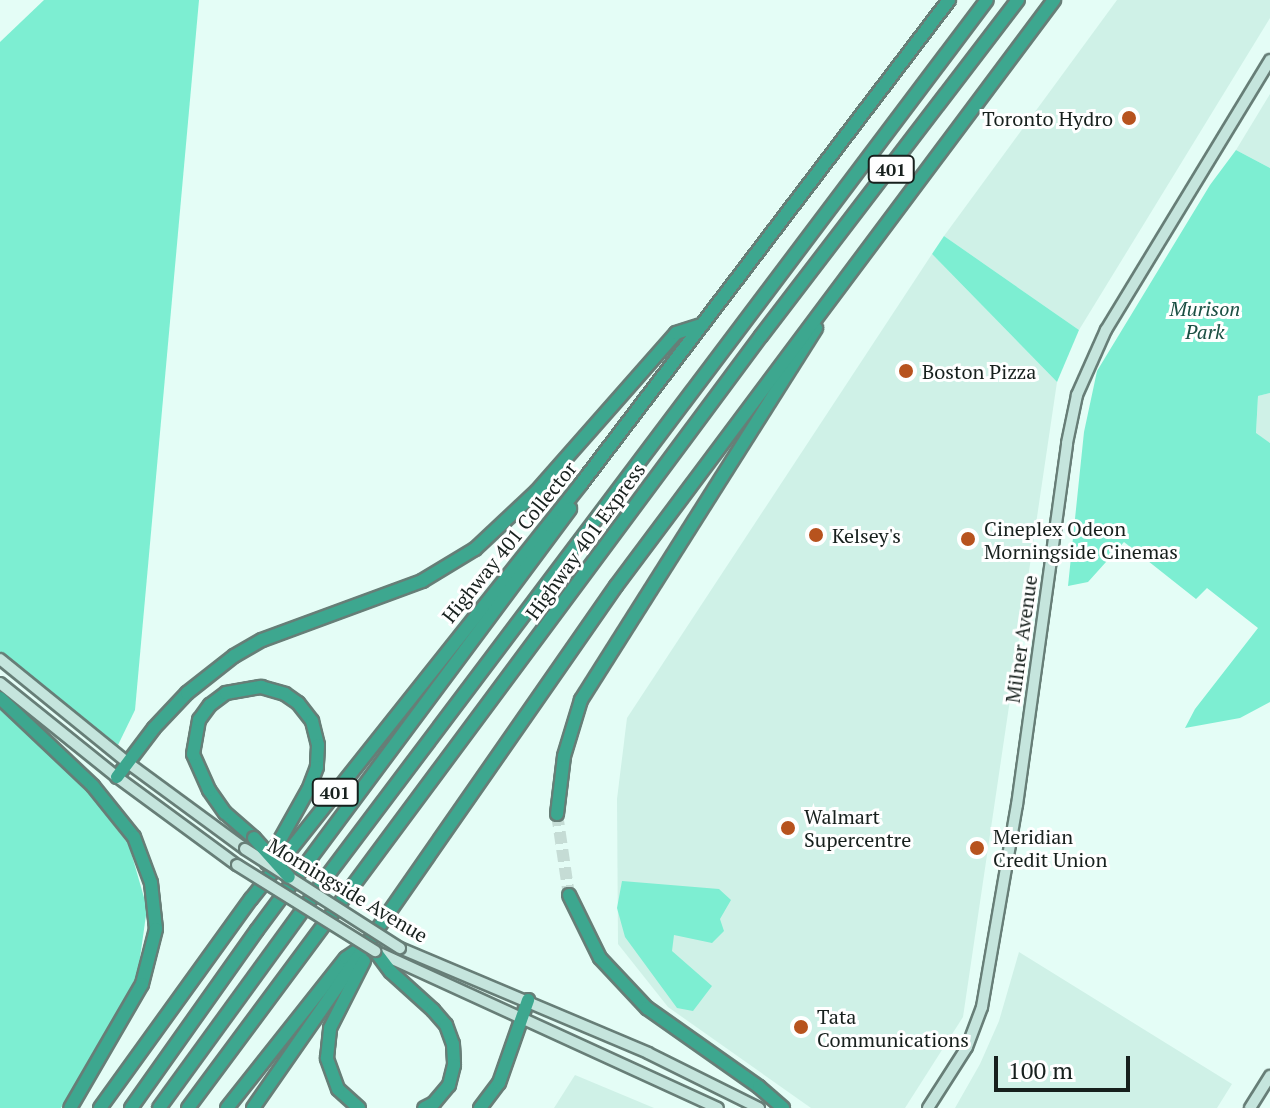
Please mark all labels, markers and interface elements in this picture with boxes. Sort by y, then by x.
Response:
place label: Toronto Hydro [982,106,1113,130]
marker: Toronto Hydro [1120,109,1138,127]
road number: 401 [867,155,915,183]
park label: Murison Park [1170,296,1240,343]
place label: Boston Pizza [922,359,1036,383]
marker: Boston Pizza [897,362,915,380]
street label: Highway 401 Collector [437,457,581,627]
street label: Highway 401 Express [520,458,650,624]
place label: Cineplex Odeon Morningside Cinemas [984,516,1178,563]
place label: Kelsey's [832,523,901,547]
marker: Kelsey's [807,526,825,544]
marker: Cineplex Odeon Morningside Cinemas [959,530,977,548]
street label: Milner Avenue [1000,573,1042,705]
road number: 401 [311,778,359,806]
place label: Walmart Supercentre [804,804,911,851]
marker: Walmart Supercentre [779,819,797,837]
place label: Meridian Credit Union [993,824,1107,871]
street label: Morningside Avenue [264,833,432,947]
marker: Meridian Credit Union [968,839,986,857]
place label: Tata Communications [817,1004,969,1051]
marker: Tata Communications [792,1018,810,1036]
scale bar [998,1040,1134,1090]
text: 100 m [1008,1054,1073,1086]

